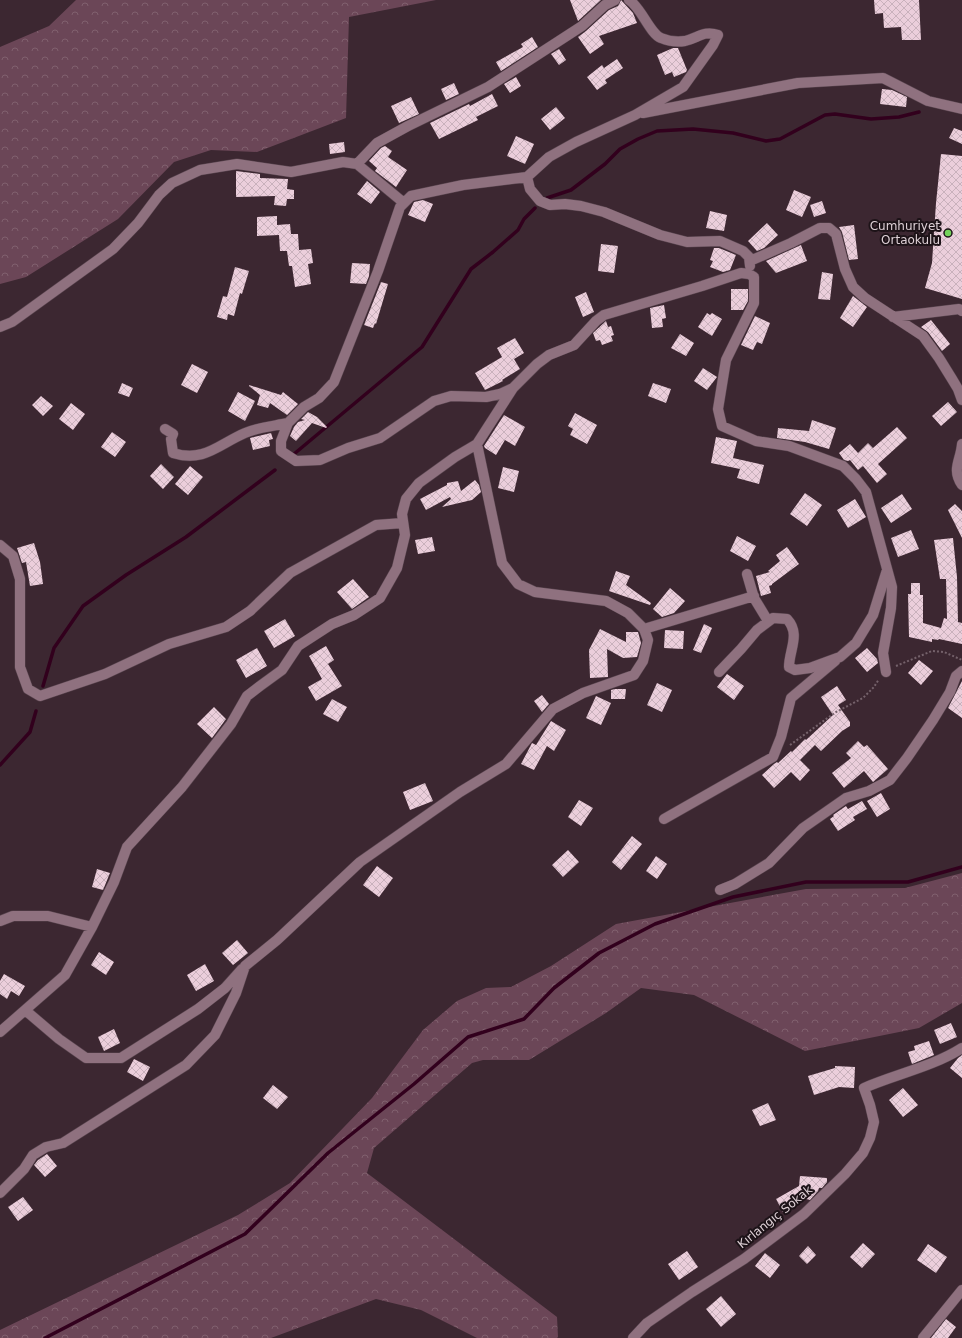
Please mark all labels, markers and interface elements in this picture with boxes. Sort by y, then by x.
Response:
place label: Cumhuriyet Ortaokulu [870,219,940,247]
marker: Cumhuriyet Ortaokulu [943,228,953,238]
street label: Kırlangıç Sokak [735,1183,815,1251]

